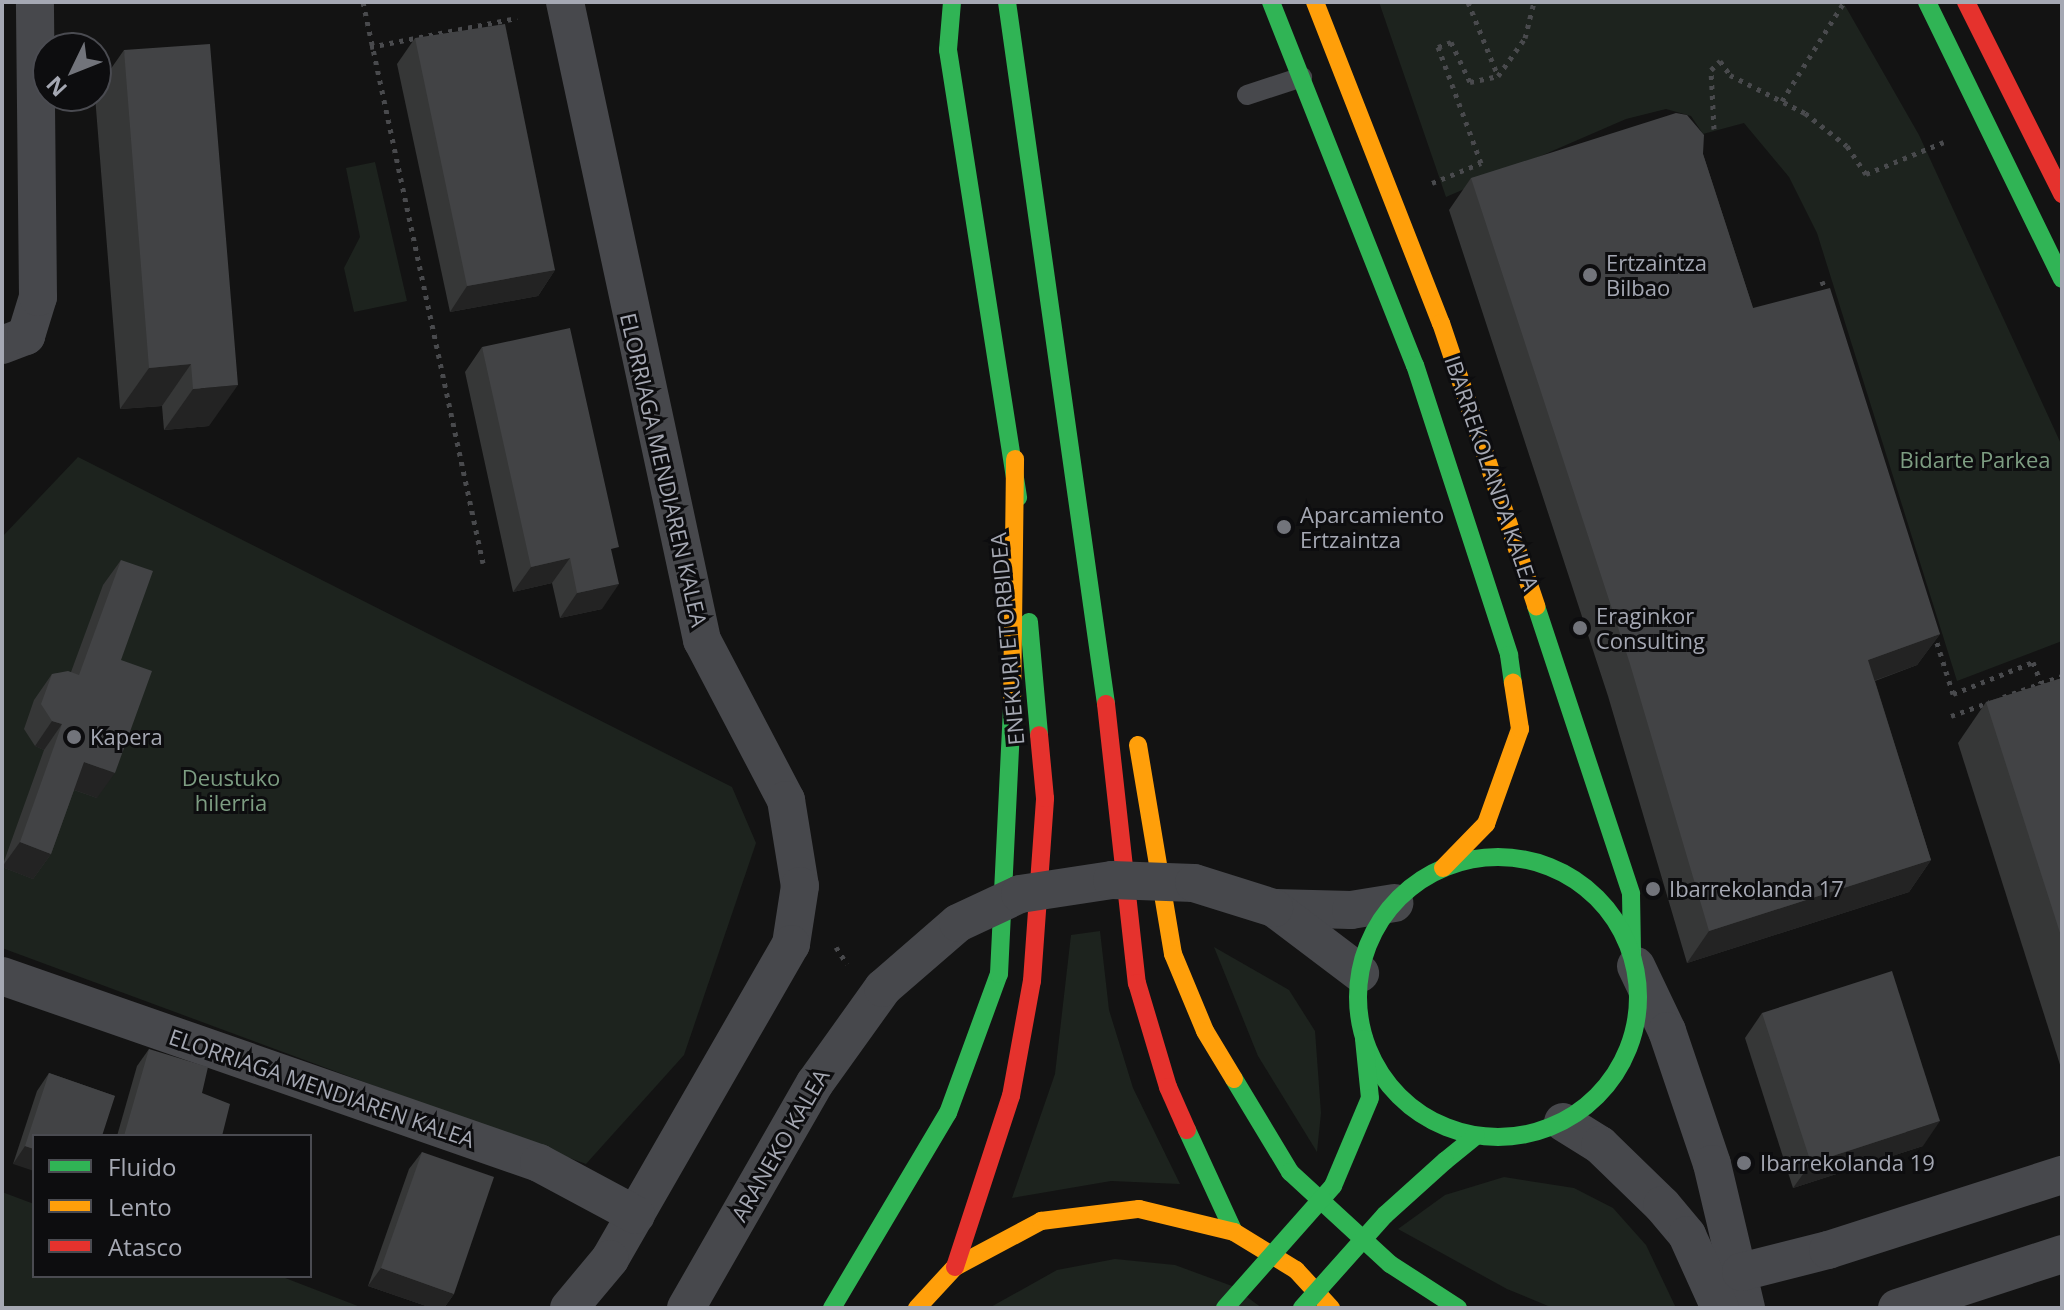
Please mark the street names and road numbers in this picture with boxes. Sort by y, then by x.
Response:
street label: ELORRIAGA MENDIAREN KALEA [615,310,713,630]
street label: IBARREKOLANDA KALEA [1439,352,1545,594]
street label: ENEKURI ETORBIDEA [985,532,1029,746]
street label: ELORRIAGA MENDIAREN KALEA [166,1023,478,1153]
street label: ARANEKO KALEA [726,1064,834,1226]

